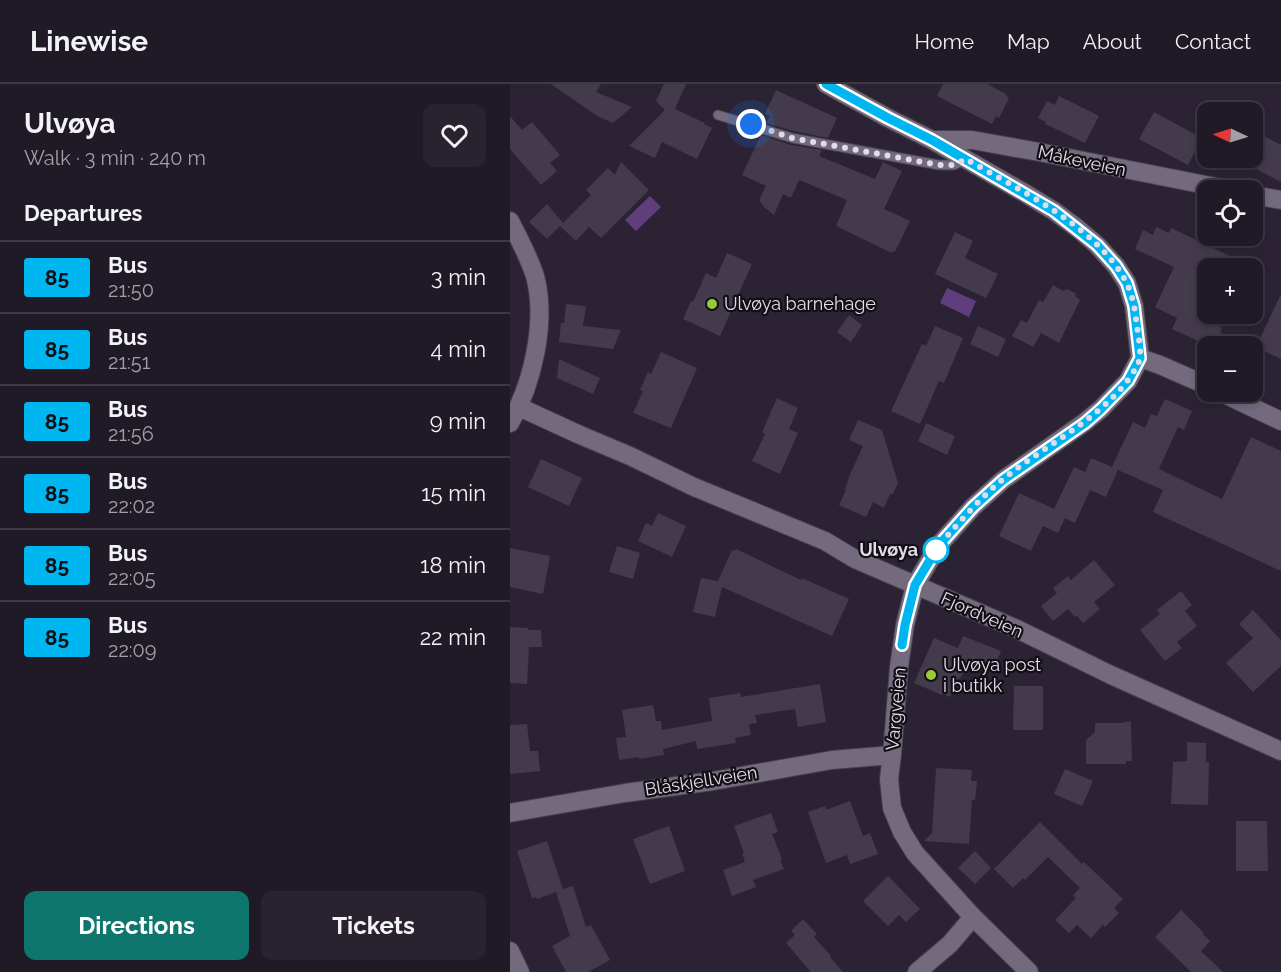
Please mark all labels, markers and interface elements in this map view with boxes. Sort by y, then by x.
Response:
text: Linewise [30,25,148,58]
text: Home [915,29,974,54]
text: Map [1007,29,1050,54]
text: About [1083,29,1142,54]
text: Contact [1175,29,1251,54]
north arrow [1197,102,1263,168]
map controls [1197,102,1263,402]
button: heart [423,104,486,167]
text: Ulvøya [24,107,116,140]
your location [736,109,766,139]
street label: Måkeveien [1036,141,1128,180]
text: Walk · 3 min · 240 m [24,146,206,170]
button: locate [1197,180,1263,246]
text: Departures [24,200,142,226]
text: Bus [108,252,147,278]
button: + [1197,258,1263,324]
text: 3 min [431,264,486,290]
text: 85 [45,265,69,290]
text: 21:50 [108,278,154,302]
place label: Ulvøya barnehage [724,293,876,314]
marker: Ulvøya barnehage [705,297,719,311]
text: Bus [108,324,147,350]
text: 4 min [431,336,486,362]
button: − [1197,336,1263,402]
text: 85 [45,337,69,362]
text: 21:51 [108,350,150,374]
text: Bus [108,396,147,422]
text: 9 min [430,408,486,434]
text: 85 [45,409,69,434]
text: 21:56 [108,422,154,446]
text: Bus [108,468,147,494]
text: 15 min [421,480,486,506]
text: 85 [45,481,69,506]
text: 22:02 [108,494,155,518]
marker: Ulvøya [923,537,949,563]
place label: Ulvøya [859,539,918,560]
text: Bus [108,540,147,566]
text: 18 min [420,552,486,578]
text: 85 [45,553,69,578]
text: 22:05 [108,566,156,590]
street label: Fjordveien [938,587,1026,642]
text: Bus [108,612,147,638]
text: 22 min [420,624,486,650]
text: 85 [45,625,69,650]
text: 22:09 [108,638,157,662]
place label: Ulvøya post i butikk [943,654,1041,696]
street label: Vargveien [881,667,910,751]
marker: Ulvøya post i butikk [924,668,938,682]
street label: Blåskjellveien [643,761,759,800]
button: Directions [24,891,249,960]
button: Tickets [261,891,486,960]

